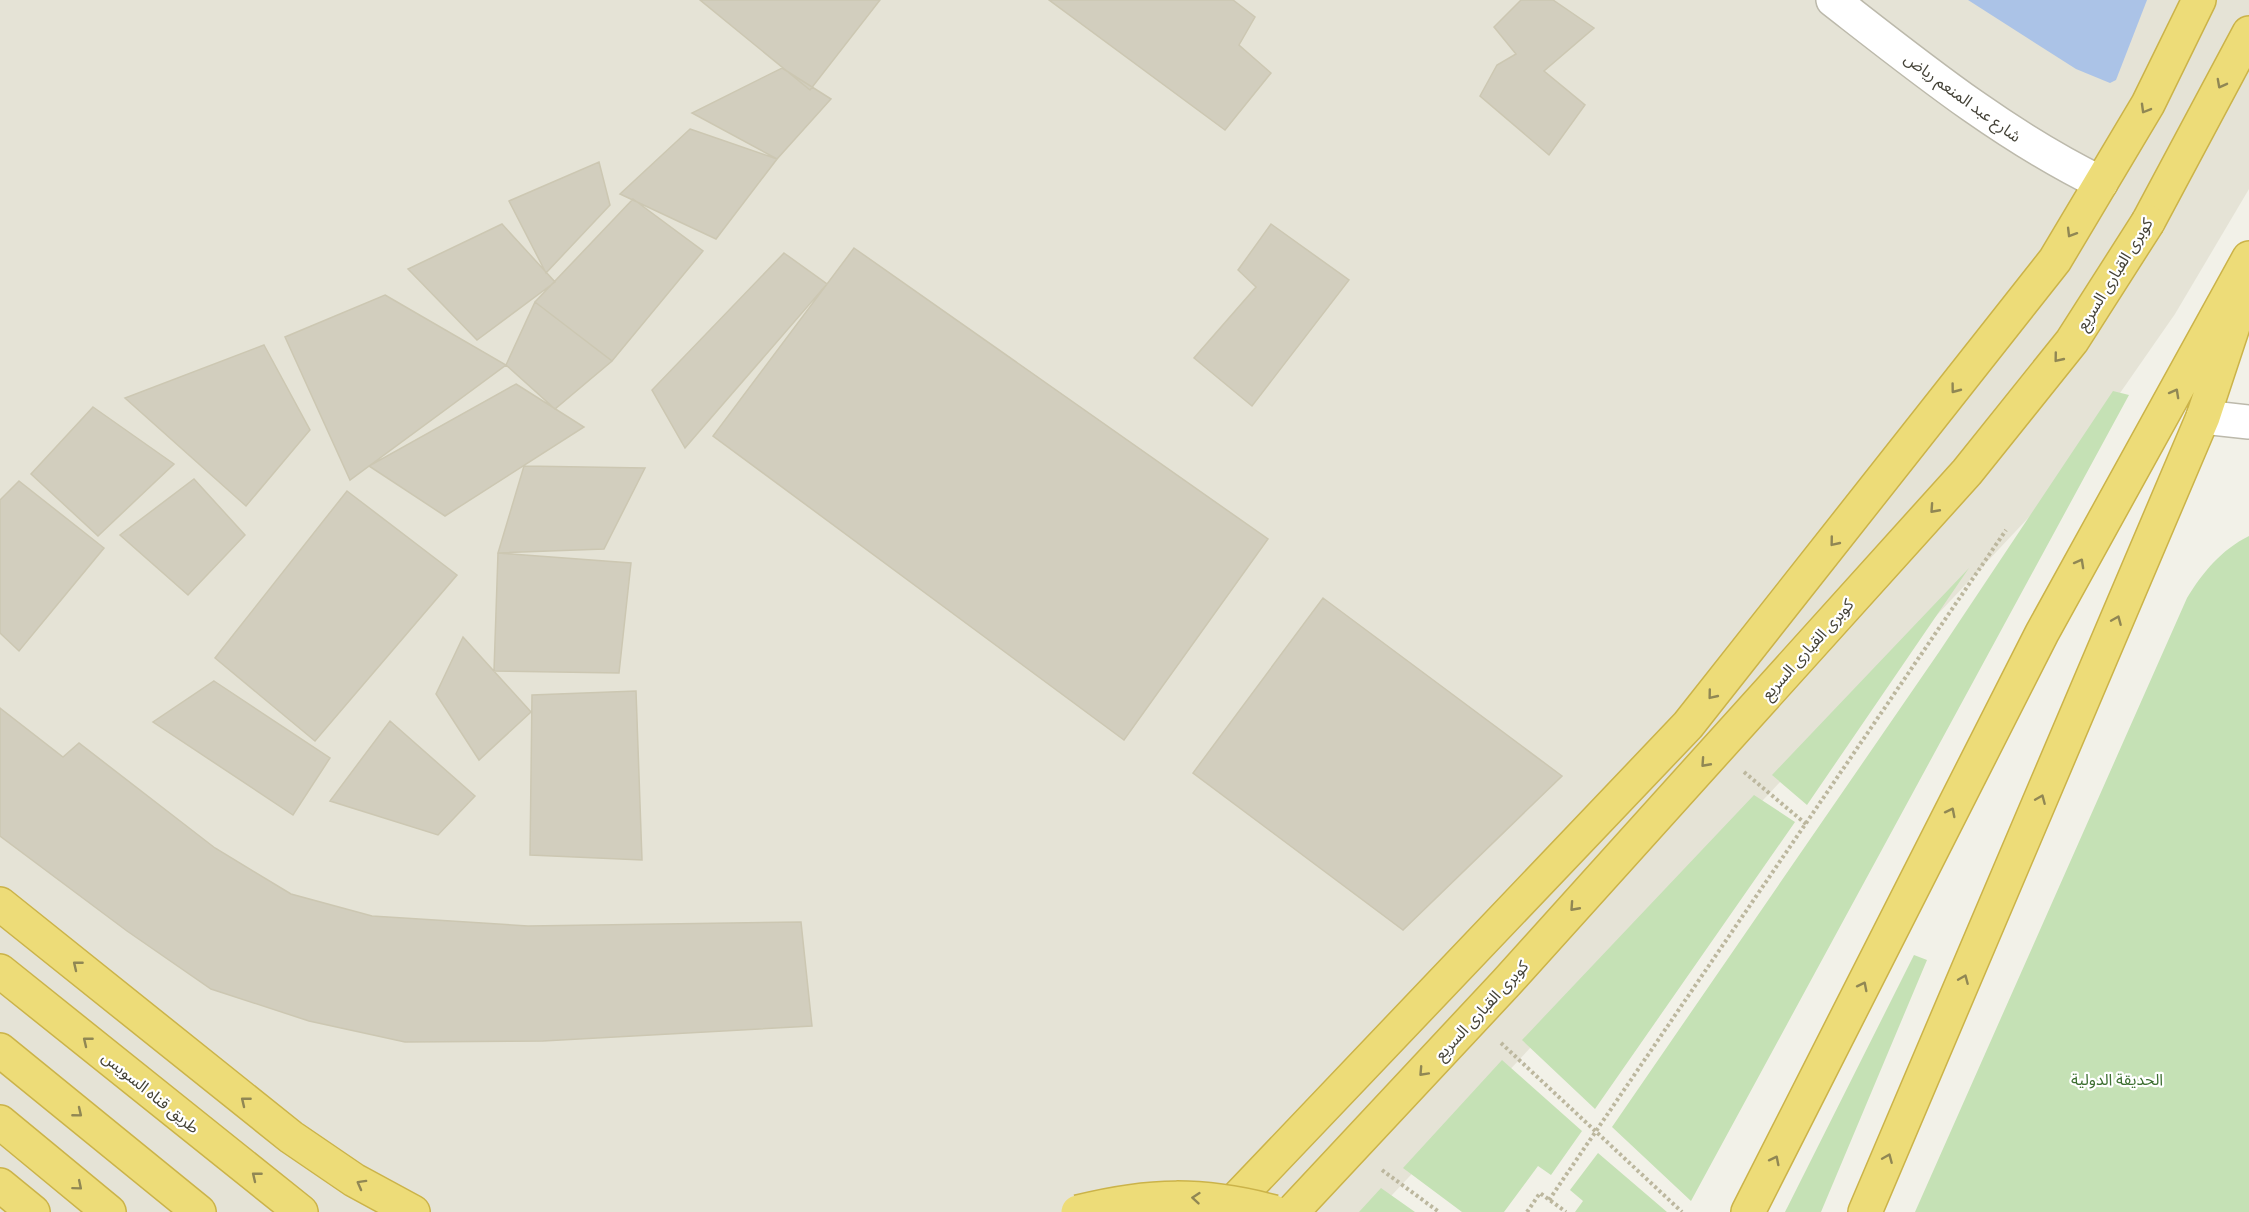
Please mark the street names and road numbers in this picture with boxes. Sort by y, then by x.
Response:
street label: شارع عبد المنعم رياض [1899,46,2027,149]
street label: كوبرى القبارى السريع [2070,213,2159,335]
street label: كوبرى القبارى السريع [1755,593,1860,706]
street label: كوبرى القبارى السريع [1428,954,1535,1066]
street label: طريق قناه السويس [97,1045,205,1139]

